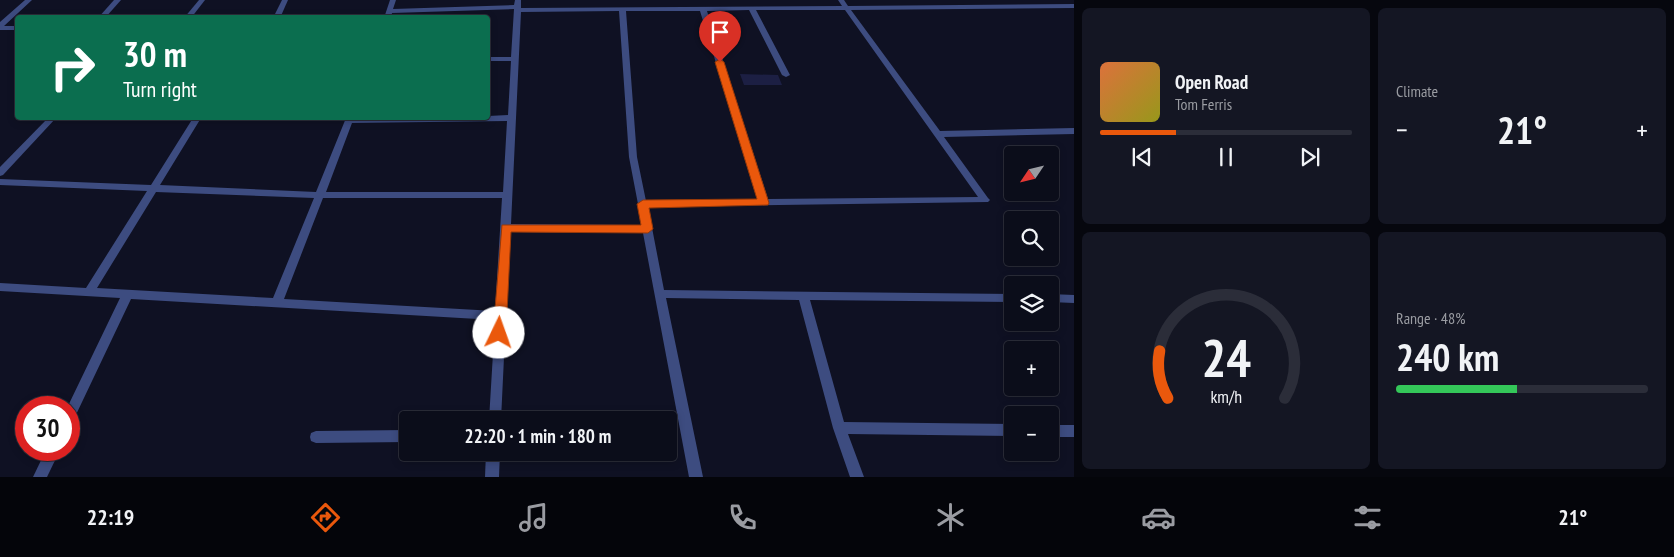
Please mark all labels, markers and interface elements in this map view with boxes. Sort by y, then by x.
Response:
pin [699,11,741,62]
icon: arrive [706,18,734,46]
text: 30 m [123,31,187,77]
icon: right [40,35,105,100]
text: Open Road [1175,70,1248,94]
text: Turn right [123,75,197,103]
text: Climate [1396,81,1438,101]
text: Tom Ferris [1175,94,1232,114]
text: 21° [1497,105,1547,154]
text: − [1396,111,1408,148]
text: + [1636,111,1648,148]
icon: previous [1128,143,1156,171]
icon: pause [1212,143,1240,171]
icon: next [1296,143,1324,171]
north arrow [1004,146,1059,201]
map controls [1004,146,1059,461]
button: search [1004,211,1059,266]
button: layers [1004,276,1059,331]
position arrow [472,306,524,358]
text: Range · 48% [1396,308,1465,328]
text: 24 [1201,324,1251,391]
text: 240 km [1396,332,1499,381]
button: + [1004,341,1059,396]
text: km/h [1210,385,1242,408]
speed limit sign: 30 [15,396,80,461]
button: − [1004,406,1059,461]
text: 22:20 · 1 min · 180 m [465,424,611,448]
icon: directions [308,500,343,535]
icon: music [516,500,551,535]
icon: phone [725,500,760,535]
icon: climate [933,500,968,535]
icon: car [1141,500,1176,535]
icon: filters [1350,500,1385,535]
text: 22:19 [87,503,134,531]
text: 21° [1558,503,1587,531]

